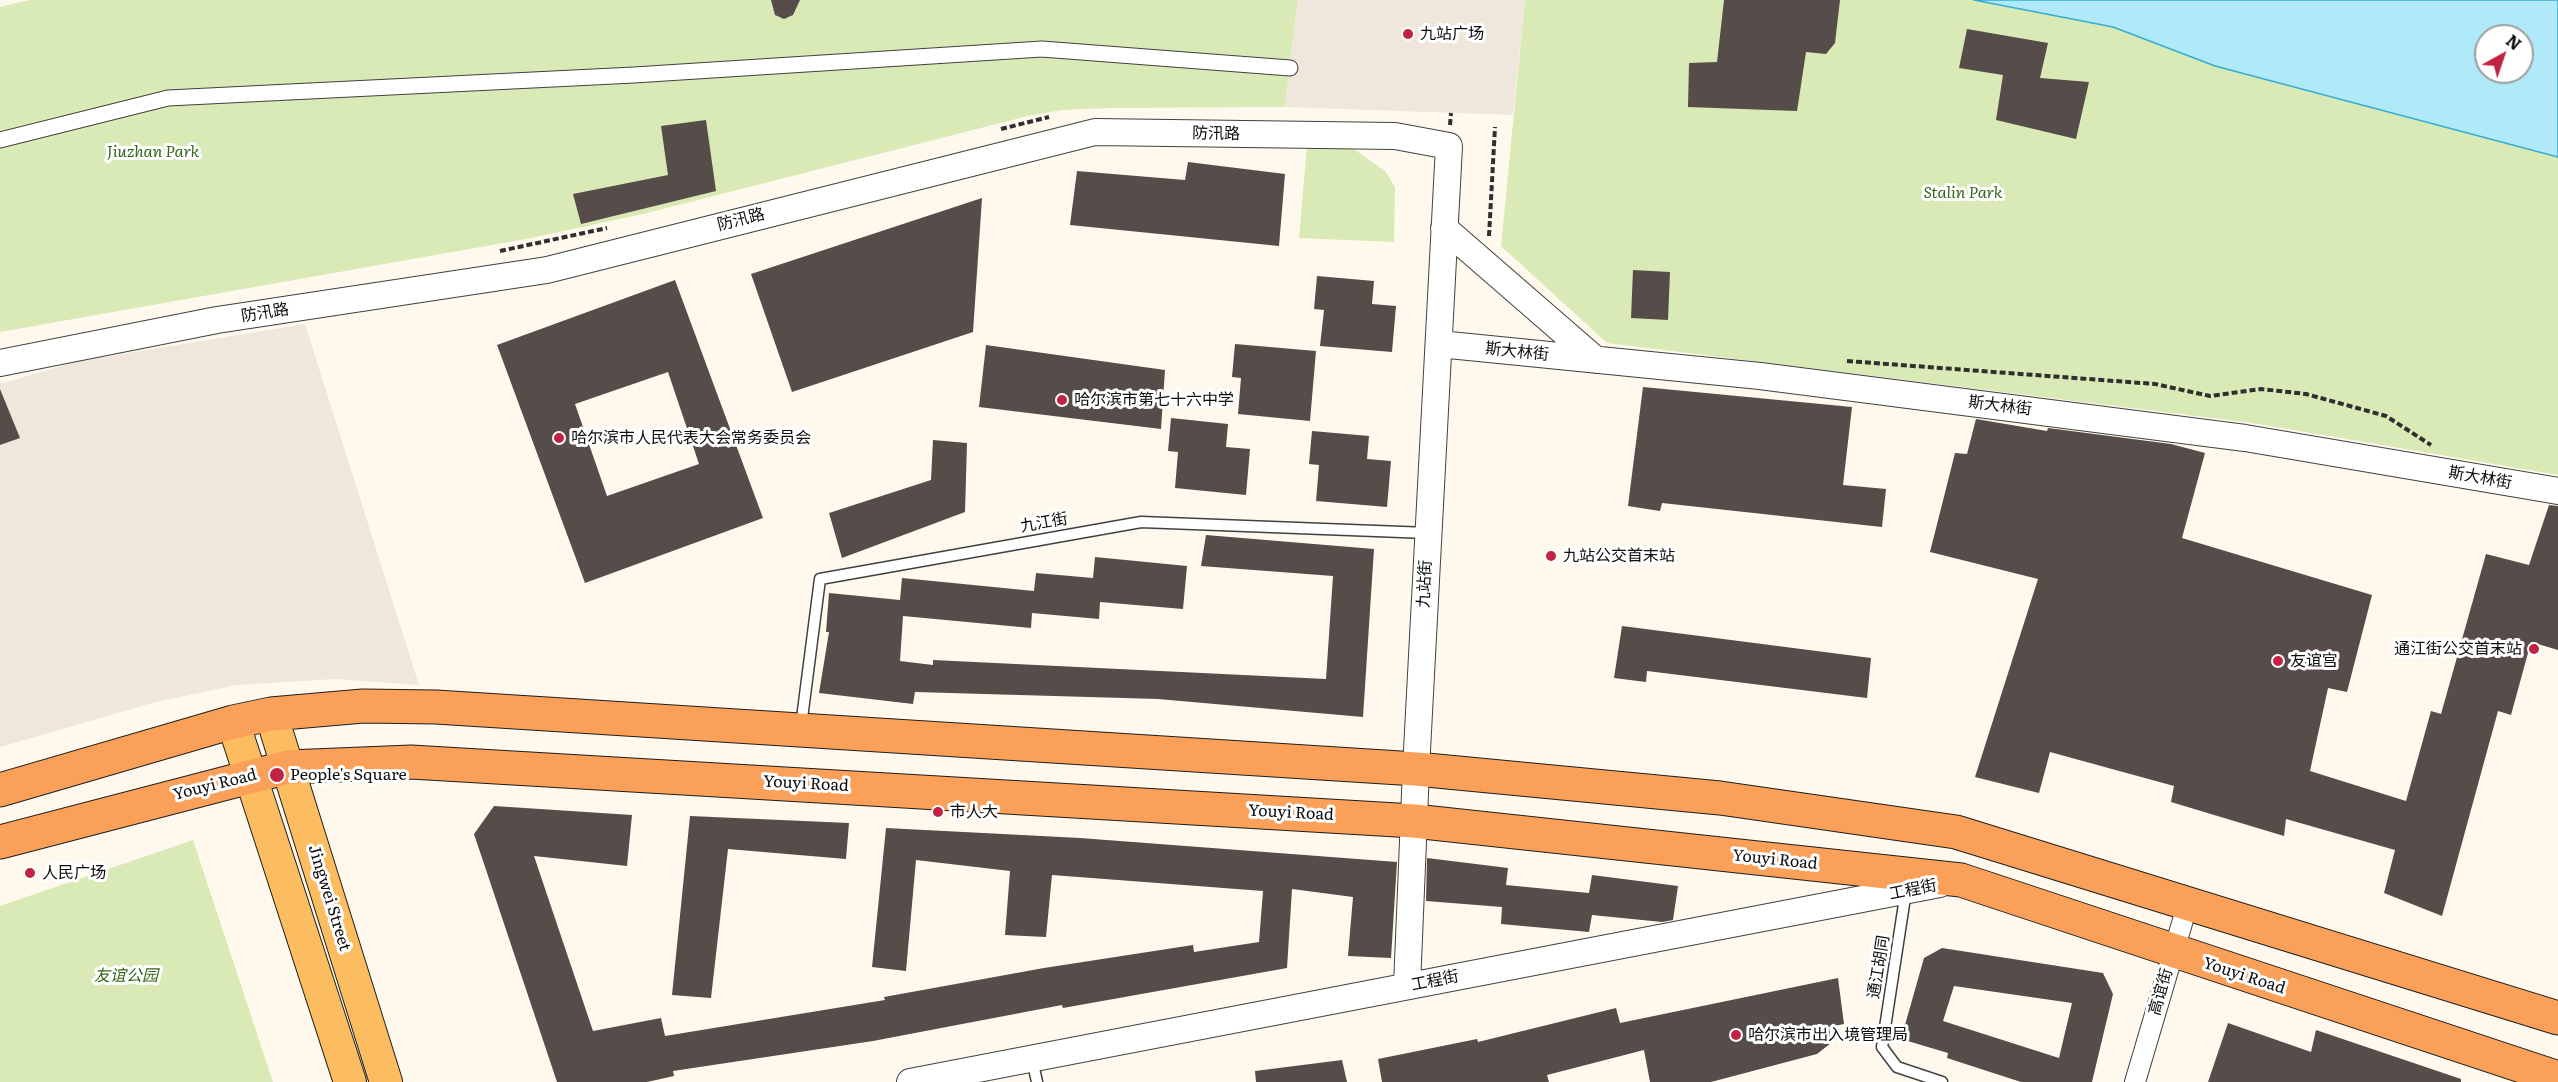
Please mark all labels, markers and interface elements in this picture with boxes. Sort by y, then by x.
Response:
place label: 九站广场 [1420,24,1484,44]
north arrow [2474,24,2534,84]
marker: 九站广场 [1401,27,1415,41]
text: N [2501,28,2527,55]
street label: 防汛路 [1192,124,1240,144]
park label: Jiuzhan Park [107,142,199,162]
park label: Stalin Park [1924,183,2002,203]
street label: 防汛路 [715,205,767,235]
street label: 防汛路 [240,300,290,326]
street label: 斯大林街 [1484,339,1550,365]
place label: 哈尔滨市第七十六中学 [1074,390,1234,410]
marker: 哈尔滨市第七十六中学 [1055,393,1069,407]
street label: 斯大林街 [1967,393,2033,419]
place label: 哈尔滨市人民代表大会常务委员会 [571,428,811,448]
marker: 哈尔滨市人民代表大会常务委员会 [552,431,566,445]
street label: 斯大林街 [2447,463,2513,493]
street label: 九江街 [1019,509,1069,537]
place label: 九站公交首末站 [1563,546,1675,566]
marker: 九站公交首末站 [1544,549,1558,563]
street label: 九站街 [1414,560,1436,608]
place label: 通江街公交首末站 [2394,639,2522,659]
marker: 通江街公交首末站 [2527,642,2541,656]
place label: 友谊宫 [2290,651,2338,671]
marker: 友谊宫 [2271,654,2285,668]
street label: Youyi Road [171,765,259,805]
place label: People's Square [290,765,407,785]
marker: People's Square [268,766,286,784]
street label: Youyi Road [763,772,849,796]
street label: Youyi Road [1248,801,1334,825]
place label: 市人大 [950,802,998,822]
marker: 市人大 [931,805,945,819]
street label: Jingwei Street [304,843,354,953]
street label: Youyi Road [1732,846,1818,874]
place label: 人民广场 [42,863,106,883]
marker: 人民广场 [23,866,37,880]
street label: 工程街 [1888,876,1938,904]
street label: 通江胡同 [1865,934,1893,1000]
street label: Youyi Road [2200,954,2288,998]
park label: 友谊公园 [94,966,158,986]
street label: 高谊街 [2145,966,2177,1018]
street label: 工程街 [1410,967,1460,995]
place label: 哈尔滨市出入境管理局 [1748,1025,1908,1045]
marker: 哈尔滨市出入境管理局 [1729,1028,1743,1042]

